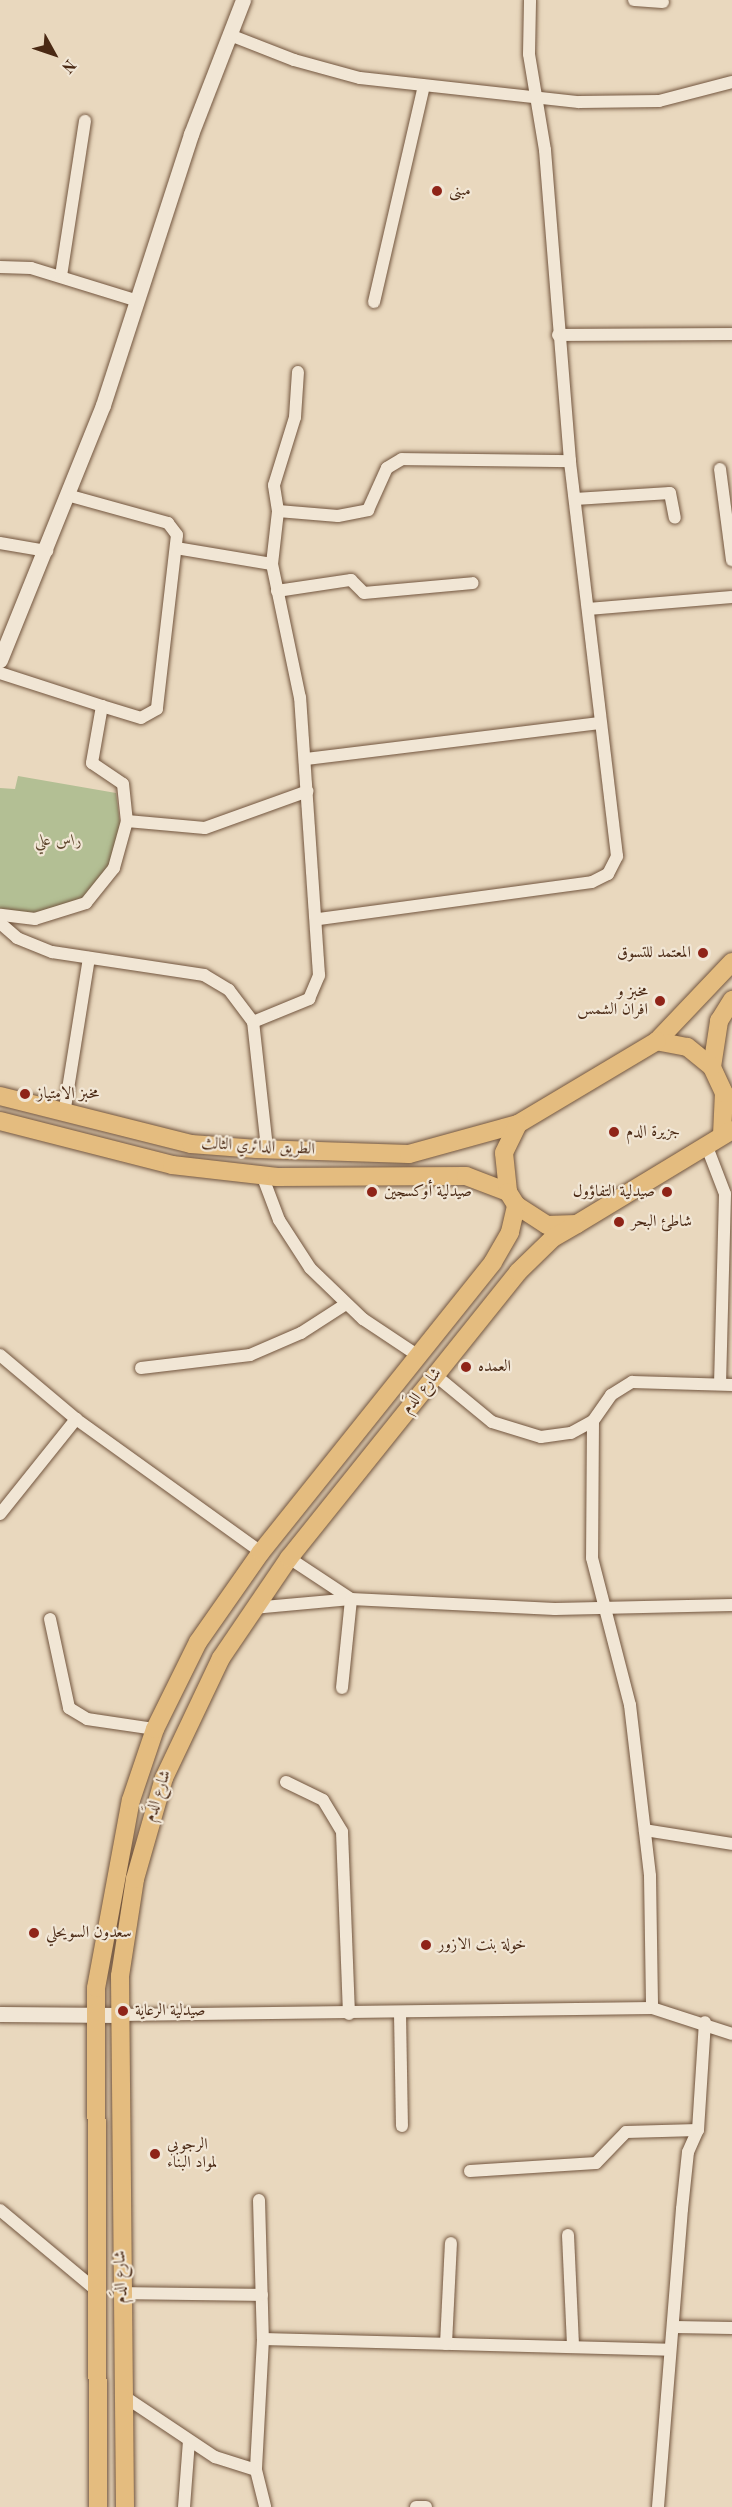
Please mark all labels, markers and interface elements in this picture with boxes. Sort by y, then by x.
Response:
north arrow [24,24,84,84]
text: N [58,56,78,75]
place label: مبنى [449,181,471,201]
marker: مبنى [430,184,444,198]
park label: راس علي [34,831,82,851]
place label: المعتمد للتسوق [617,943,691,963]
marker: المعتمد للتسوق [696,946,710,960]
place label: مخبز و افران الشمس [577,982,648,1020]
marker: مخبز و افران الشمس [653,994,667,1008]
place label: مخبز اﻻمتياز [37,1084,99,1104]
marker: مخبز اﻻمتياز [18,1087,32,1101]
place label: جزيرة الدم [626,1122,680,1142]
marker: جزيرة الدم [607,1125,621,1139]
street label: الطريق الدائري الثالث [201,1134,315,1160]
place label: صيدلية أوكسجين [384,1182,472,1202]
place label: صيدلية التفاؤول [573,1182,655,1202]
marker: صيدلية أوكسجين [365,1185,379,1199]
marker: صيدلية التفاؤول [660,1185,674,1199]
place label: شاطئ البحر [631,1212,692,1232]
marker: شاطئ البحر [612,1215,626,1229]
place label: العمده [478,1357,511,1377]
marker: العمده [459,1360,473,1374]
street label: شارع الدَم [398,1364,446,1418]
street label: شارع الدَم [140,1768,176,1824]
place label: سعدون السويحلي [46,1923,132,1943]
marker: سعدون السويحلي [27,1926,41,1940]
place label: خولة بنت الازور [438,1935,526,1955]
marker: خولة بنت الازور [419,1938,433,1952]
place label: صيدلية الرعاية [135,2001,205,2021]
marker: صيدلية الرعاية [116,2004,130,2018]
place label: الرجوبي لمواد البناء [167,2135,217,2173]
marker: الرجوبي لمواد البناء [148,2147,162,2161]
street label: شارع الدَم [111,2250,131,2304]

